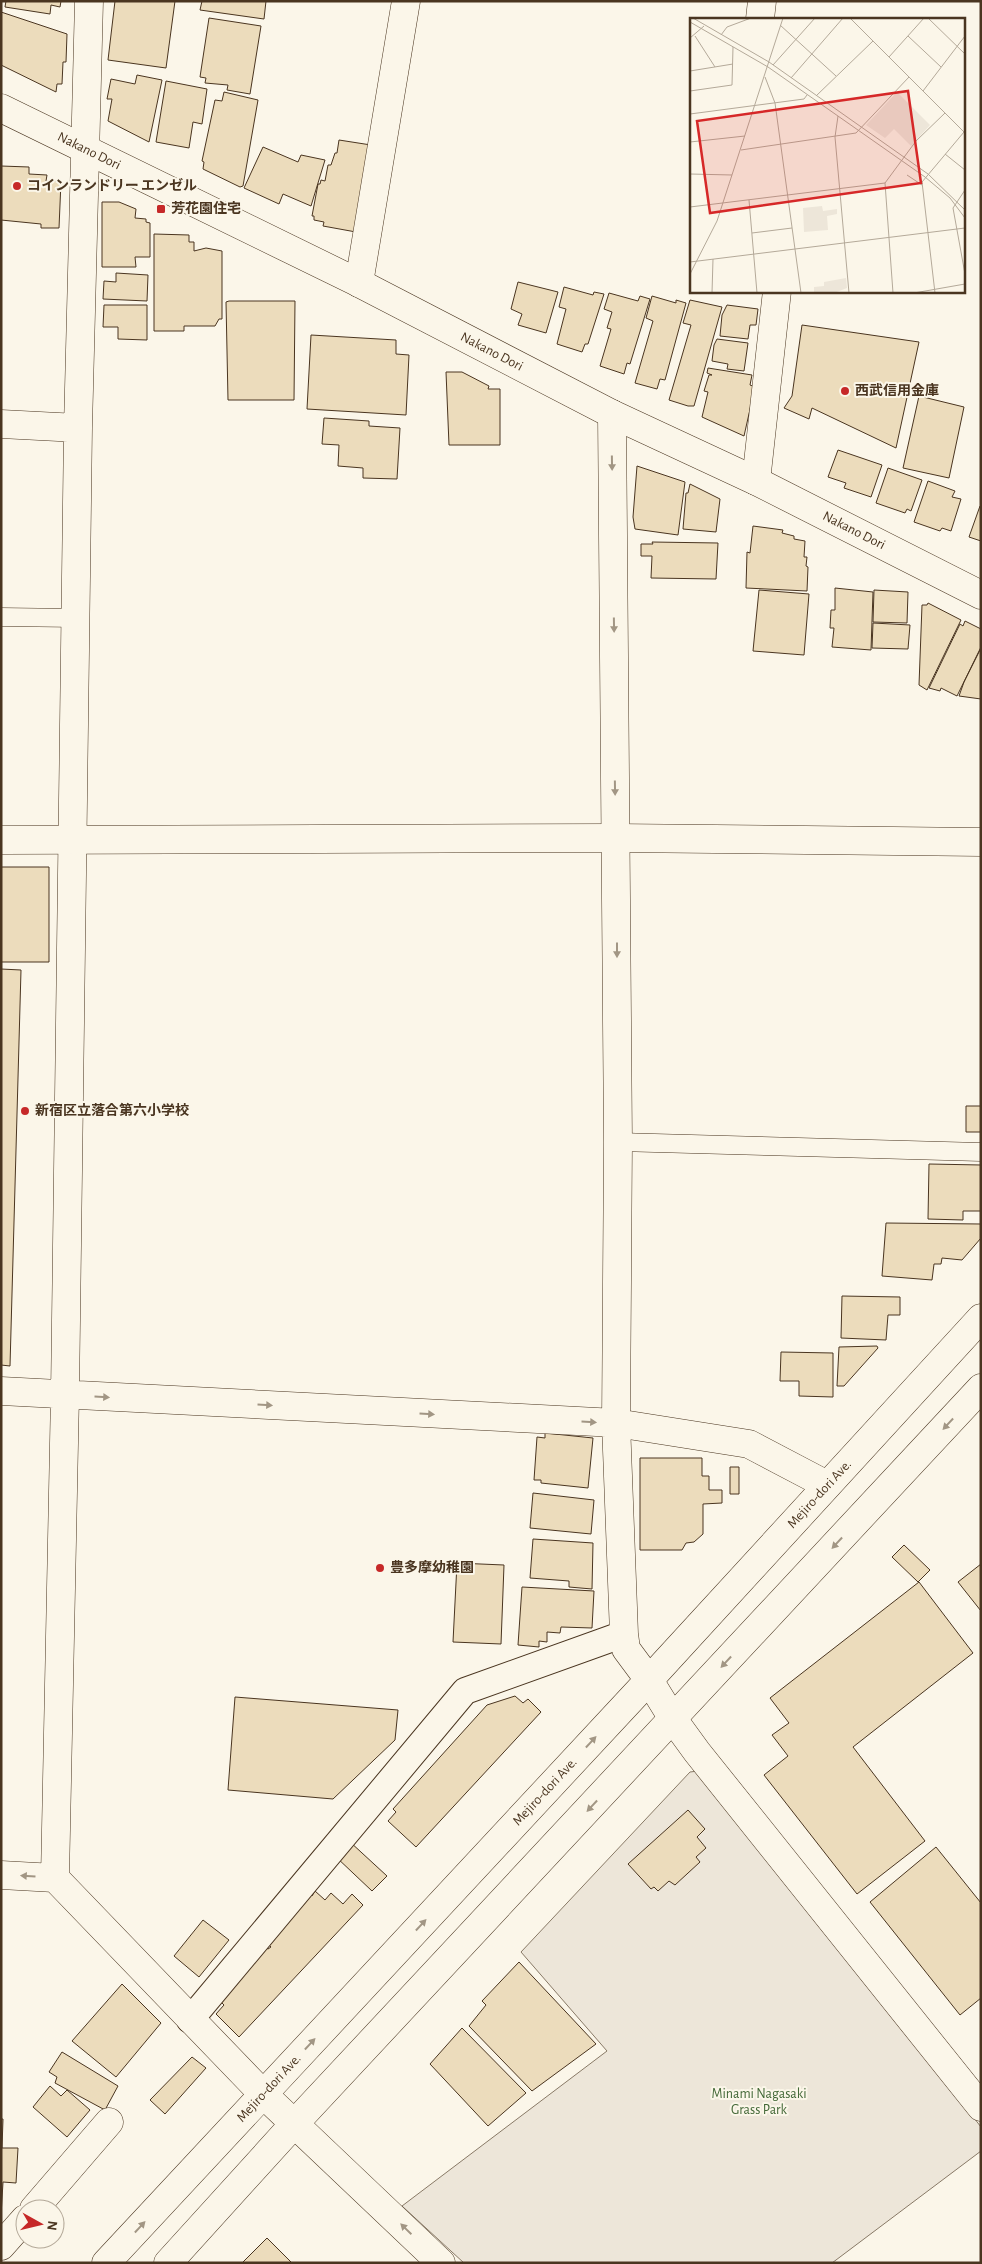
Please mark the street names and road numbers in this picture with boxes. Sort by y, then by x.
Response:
street label: Nakano Dori [55,130,123,172]
street label: Nakano Dori [458,330,525,374]
street label: Nakano Dori [820,509,888,552]
street label: Mejiro-dori Ave. [785,1457,854,1531]
street label: Mejiro-dori Ave. [510,1755,580,1828]
street label: Mejiro-dori Ave. [234,2051,304,2125]

